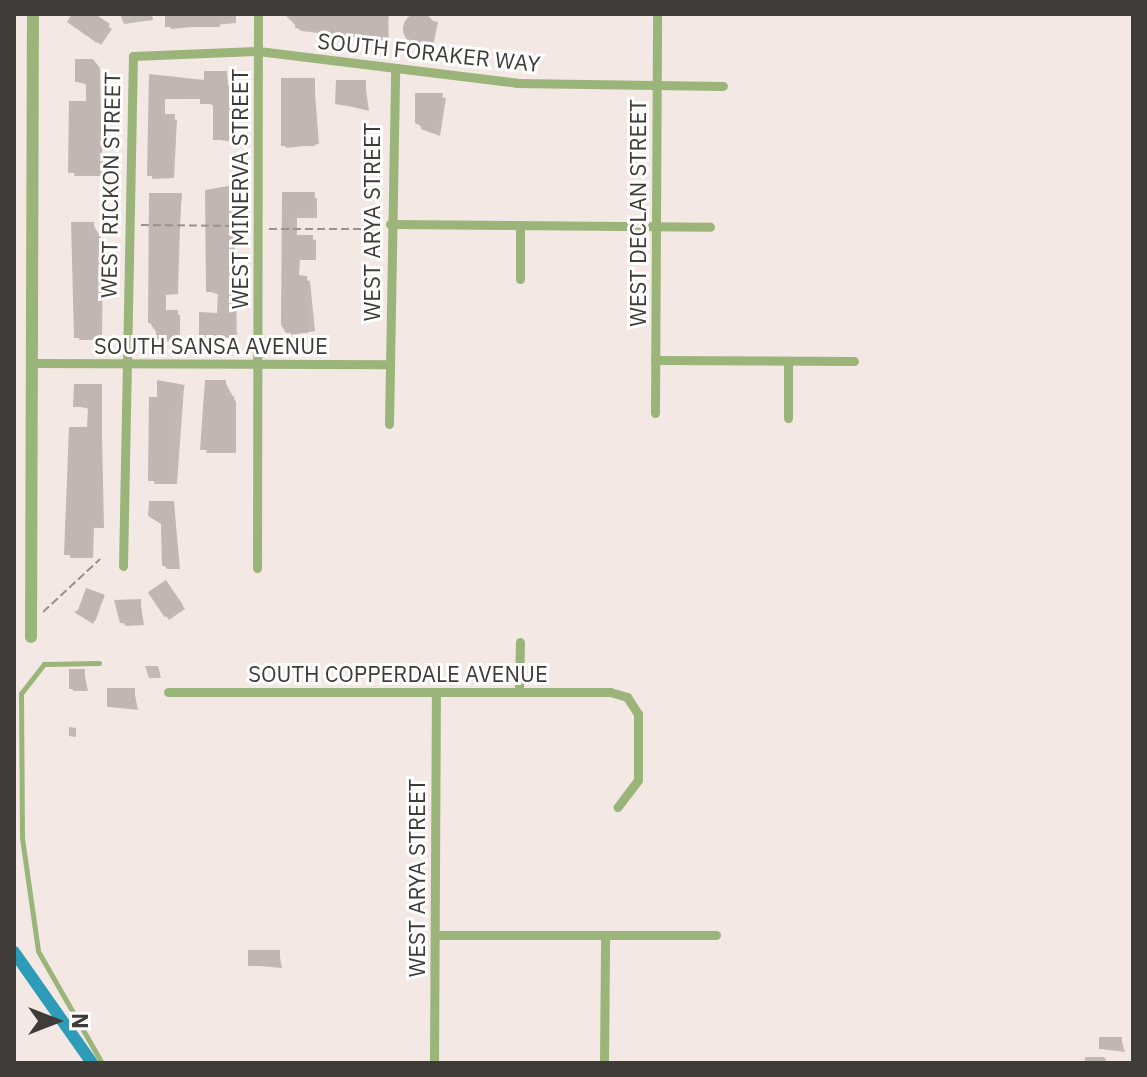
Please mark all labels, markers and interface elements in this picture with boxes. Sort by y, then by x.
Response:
street label: SOUTH FORAKER WAY [316,27,542,77]
street label: WEST MINERVA STREET [227,69,253,309]
street label: WEST RICKON STREET [95,72,125,298]
street label: WEST DECLAN STREET [625,99,651,327]
street label: WEST ARYA STREET [359,123,385,321]
street label: SOUTH SANSA AVENUE [94,333,328,359]
street label: SOUTH COPPERDALE AVENUE [248,661,548,687]
street label: WEST ARYA STREET [404,779,430,977]
north arrow [16,981,96,1061]
text: N [66,1013,95,1029]

